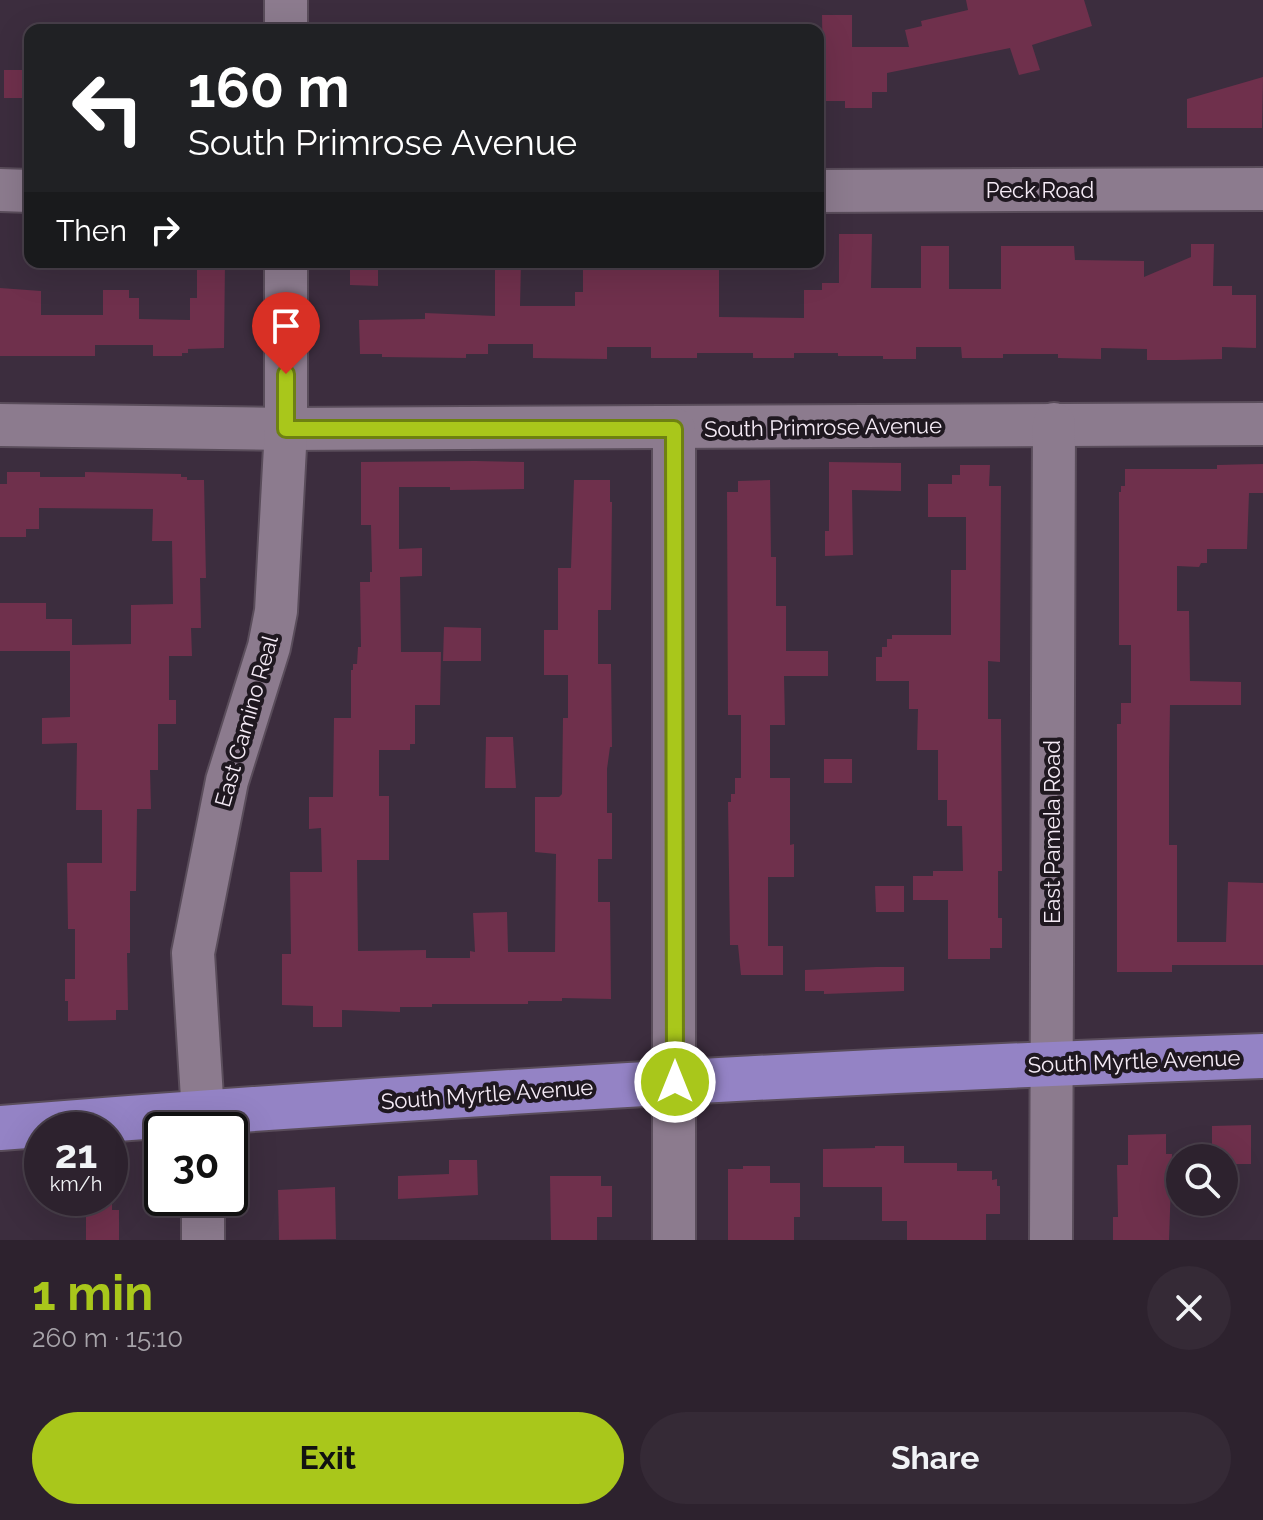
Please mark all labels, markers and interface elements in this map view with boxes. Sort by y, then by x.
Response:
text: 160 m [188,54,350,120]
icon: left [56,56,160,160]
text: South Primrose Avenue [188,121,577,163]
street label: Peck Road [986,177,1094,203]
icon: right [143,208,187,252]
text: Then [56,213,127,248]
pin [252,292,320,374]
icon: arrive [264,304,308,348]
street label: South Primrose Avenue [704,412,942,442]
street label: East Camino Real [209,632,283,810]
street label: East Pamela Road [1039,740,1065,924]
position arrow [633,1040,717,1124]
street label: South Myrtle Avenue [1027,1044,1241,1078]
street label: South Myrtle Avenue [380,1074,594,1114]
speed limit sign: 30 [144,1112,248,1216]
text: 21 [55,1130,97,1177]
map controls [1166,1144,1238,1216]
button: search [1166,1144,1238,1216]
text: km/h [50,1172,102,1196]
text: 1 min [32,1265,153,1321]
button: close [1147,1266,1231,1350]
text: 260 m · 15:10 [32,1323,183,1353]
button: Exit [32,1412,624,1504]
button: Share [640,1412,1231,1504]

